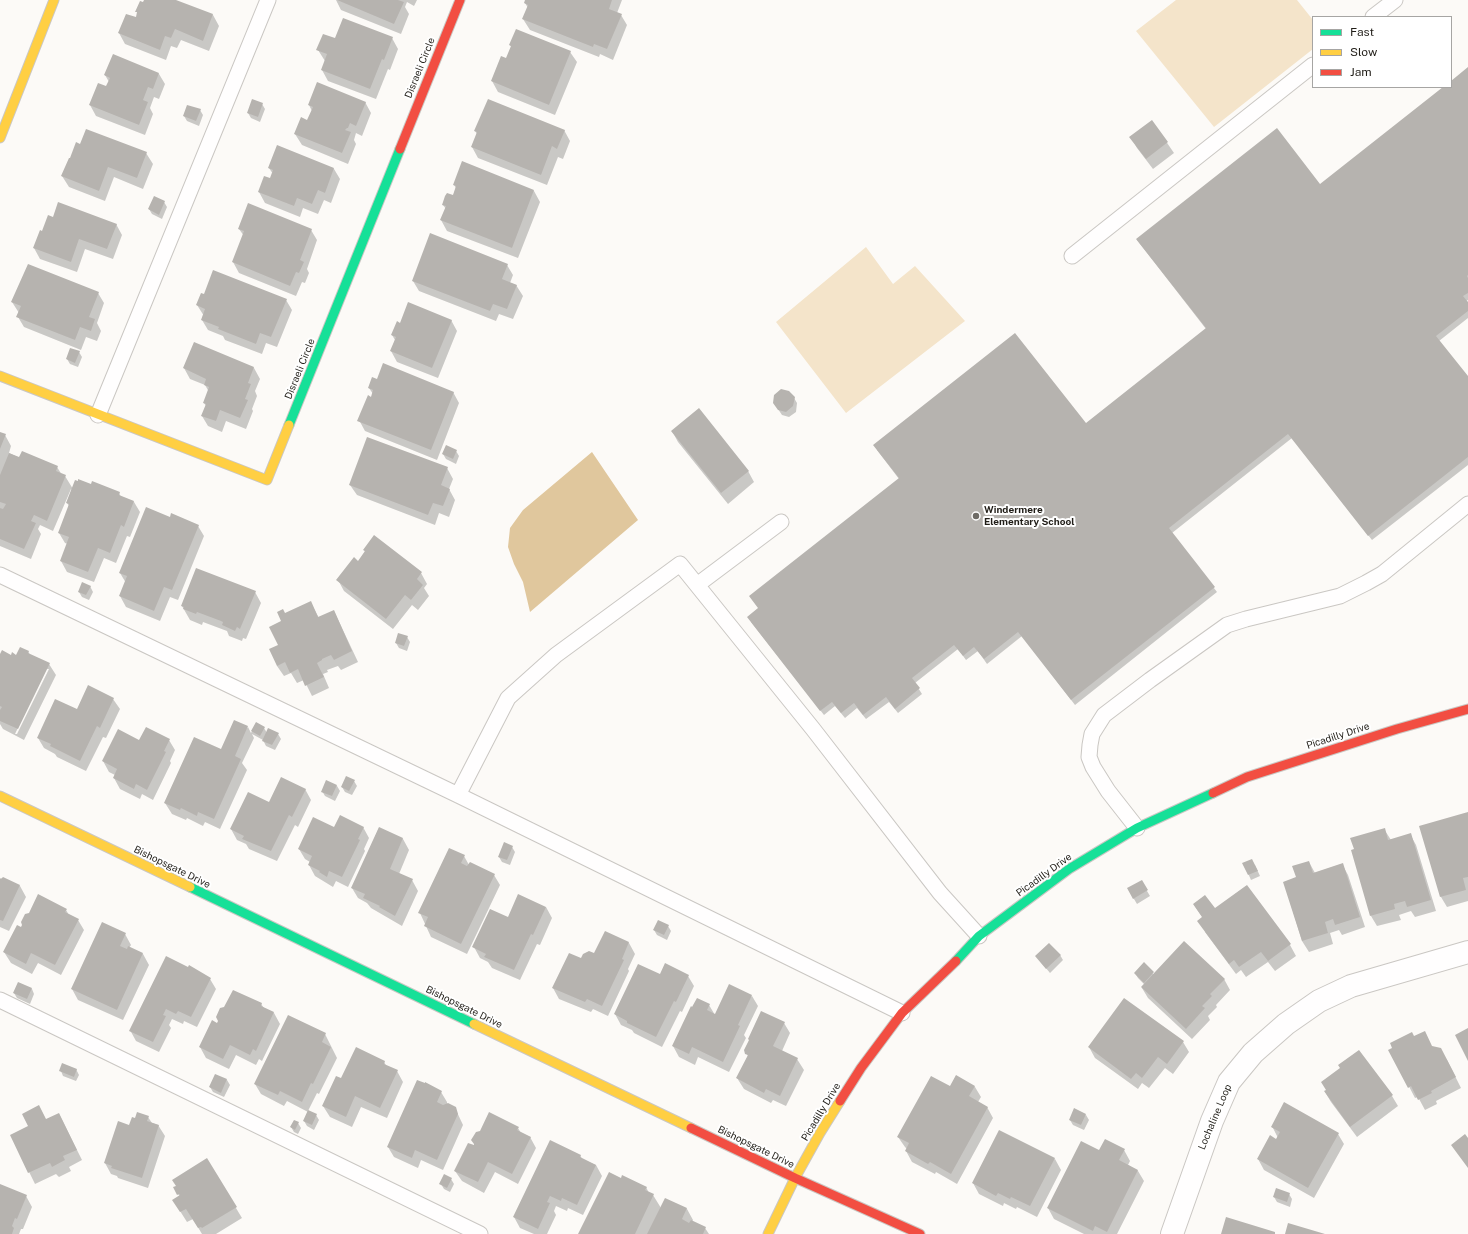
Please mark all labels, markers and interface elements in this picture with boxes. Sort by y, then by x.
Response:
legend [1312,16,1452,88]
text: Fast [1350,25,1374,39]
street label: Disraeli Circle [402,36,438,100]
text: Slow [1350,45,1377,59]
text: Jam [1350,65,1372,79]
street label: Disraeli Circle [282,337,318,401]
place label: Windermere Elementary School [984,504,1074,528]
marker: Windermere Elementary School [971,511,981,521]
street label: Picadilly Drive [1305,720,1371,752]
street label: Bishopsgate Drive [132,843,212,891]
street label: Picadilly Drive [1014,851,1074,899]
street label: Bishopsgate Drive [424,983,504,1031]
street label: Picadilly Drive [799,1081,843,1143]
street label: Lochaline Loop [1196,1082,1234,1152]
street label: Bishopsgate Drive [716,1123,796,1171]

